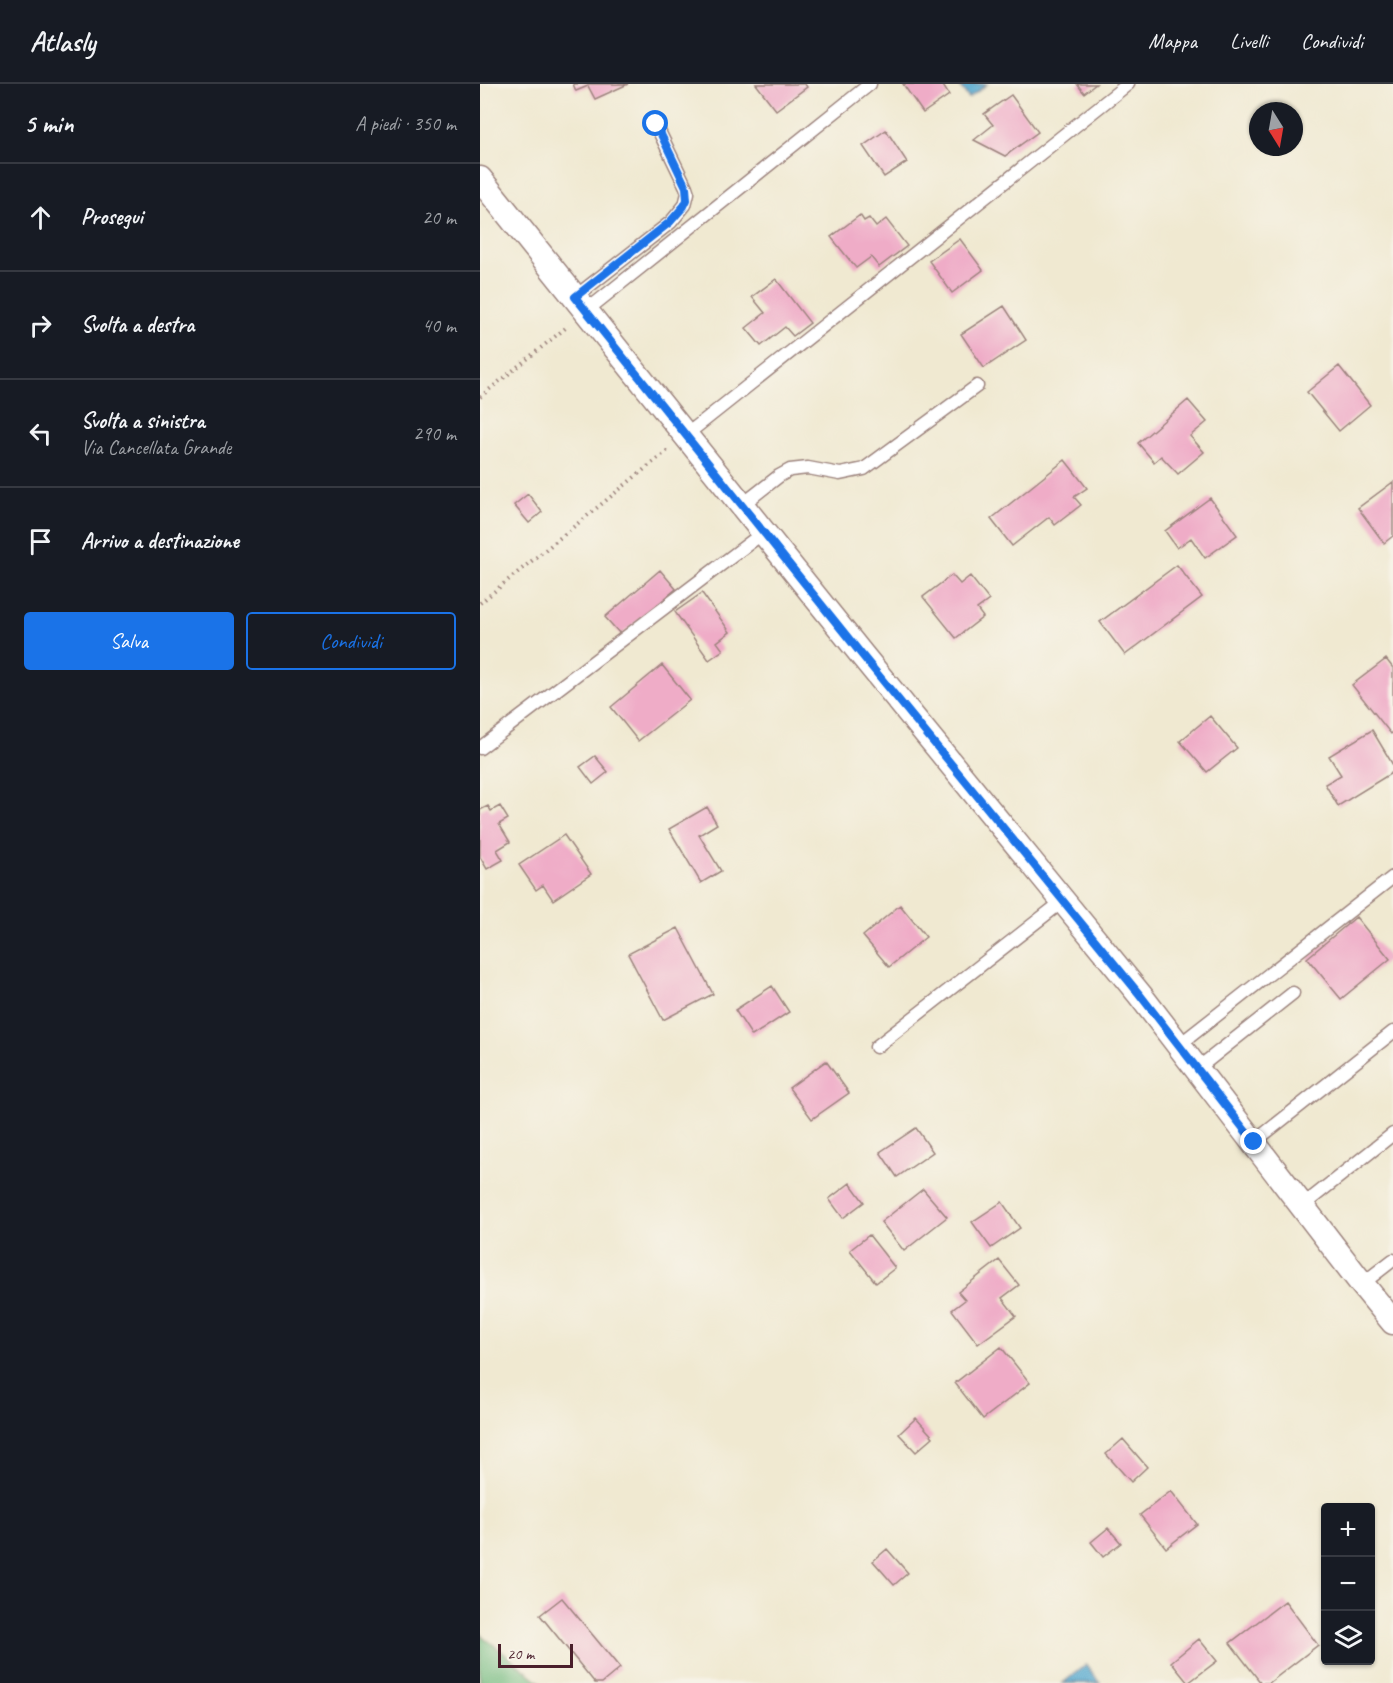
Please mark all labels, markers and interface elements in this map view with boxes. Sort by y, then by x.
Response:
text: Atlasly [30,24,95,59]
text: Mappa [1148,28,1197,54]
text: Livelli [1230,28,1268,54]
text: Condividi [1301,28,1363,54]
north arrow [1249,102,1303,156]
text: 5 min [24,107,73,140]
route start [642,110,668,136]
text: A piedi · 350 m [355,111,456,136]
icon: ahead [24,201,57,234]
text: Prosegui [81,203,143,231]
text: 20 m [422,205,456,230]
icon: right [24,309,57,342]
text: Svolta a destra [81,311,194,339]
text: 40 m [422,313,456,338]
text: Svolta a sinistra [81,407,205,435]
icon: left [24,417,57,450]
text: 290 m [413,421,456,446]
text: Via Cancellata Grande [81,435,231,460]
icon: arrive [24,525,57,558]
text: Arrivo a destinazione [81,527,239,555]
button: Salva [24,612,234,670]
button: Condividi [246,612,456,670]
route end [1240,1128,1266,1154]
map controls [1321,1503,1375,1665]
button: + [1321,1503,1375,1557]
button: − [1321,1557,1375,1611]
button: layers [1321,1611,1375,1665]
scale bar [498,1641,573,1668]
text: 20 m [507,1644,534,1664]

